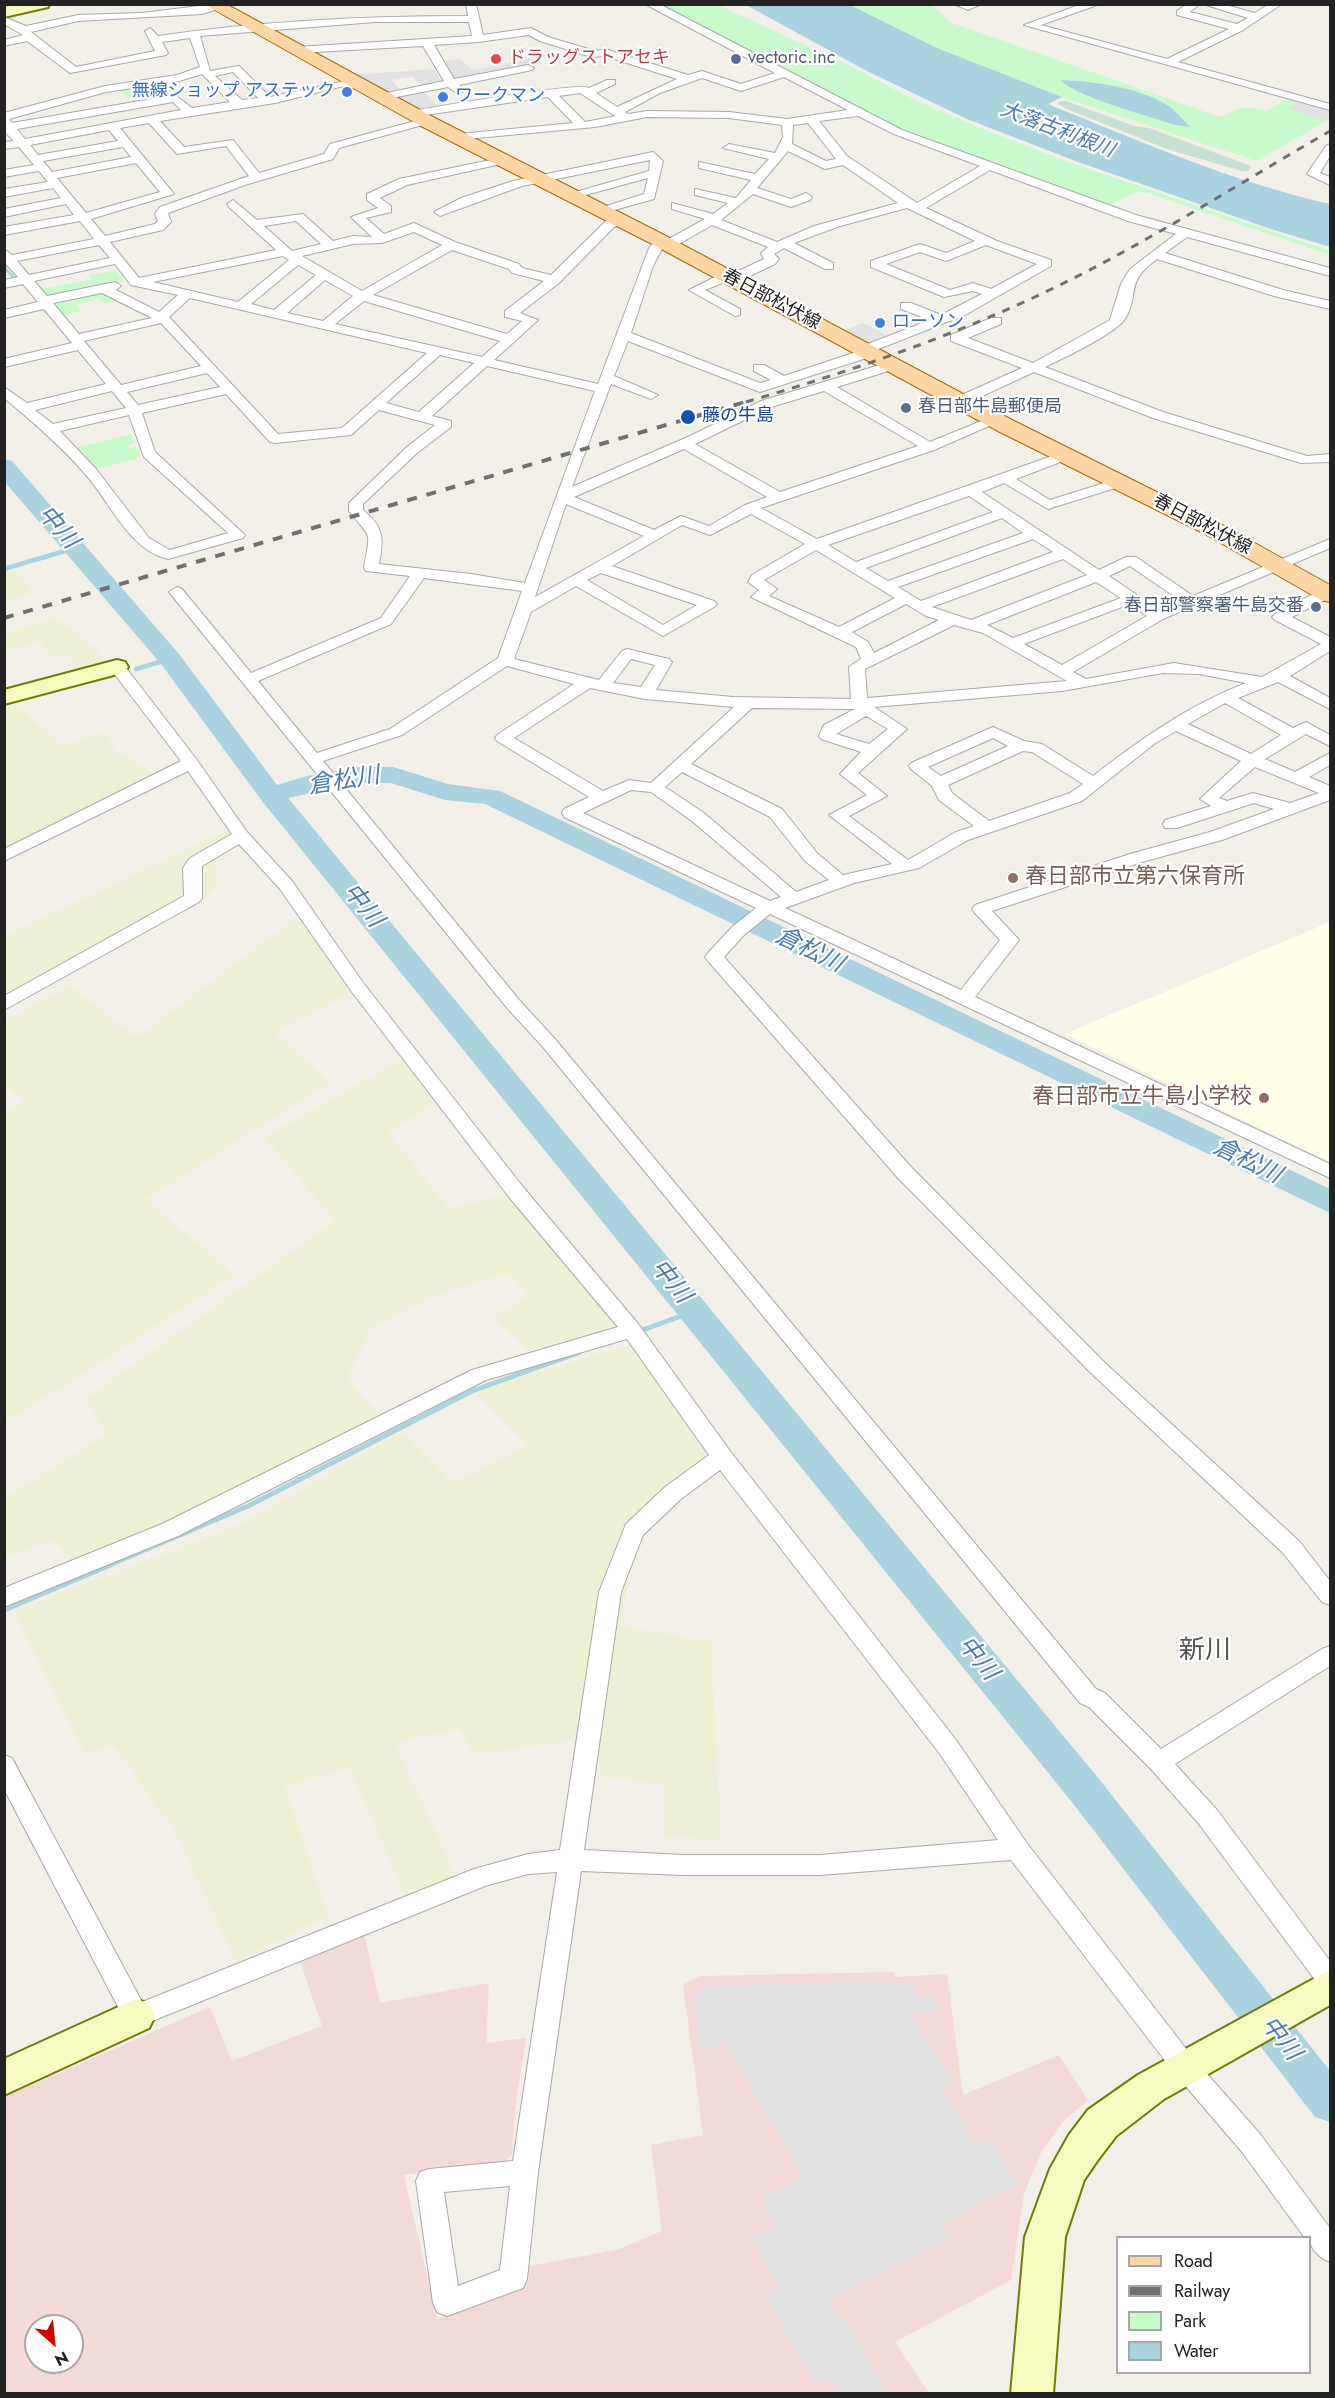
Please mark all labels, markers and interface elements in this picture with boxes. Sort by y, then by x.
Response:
place label: ドラッグストアセキ [508,48,670,70]
place label: vectoric.inc [748,48,835,70]
marker: ドラッグストアセキ [489,52,503,66]
marker: vectoric.inc [729,52,743,66]
place label: 無線ショップ アステック [132,81,335,103]
marker: 無線ショップ アステック [340,85,354,99]
place label: ワークマン [455,86,545,108]
marker: ワークマン [436,90,450,104]
water label: 大落古利根川 [997,98,1117,164]
street label: 春日部松伏線 [718,265,824,335]
place label: ローソン [892,312,964,334]
marker: ローソン [873,316,887,330]
place label: 春日部牛島郵便局 [918,397,1062,419]
marker: 春日部牛島郵便局 [899,401,913,415]
place label: 藤の牛島 [702,406,774,428]
marker: 藤の牛島 [679,408,697,426]
street label: 春日部松伏線 [1149,490,1255,560]
water label: 中川 [30,500,84,556]
place label: 春日部警察署牛島交番 [1124,596,1304,618]
marker: 春日部警察署牛島交番 [1309,600,1323,614]
water label: 倉松川 [306,762,382,802]
place label: 春日部市立第六保育所 [1025,865,1245,891]
marker: 春日部市立第六保育所 [1006,871,1020,885]
water label: 中川 [336,878,388,934]
water label: 倉松川 [770,922,848,980]
place label: 春日部市立牛島小学校 [1032,1085,1252,1111]
marker: 春日部市立牛島小学校 [1257,1091,1271,1105]
water label: 倉松川 [1208,1133,1286,1191]
water label: 中川 [644,1254,696,1310]
water label: 中川 [951,1631,1003,1687]
district label: 新川 [1179,1636,1231,1668]
water label: 中川 [1254,2011,1306,2067]
legend [1116,2236,1311,2374]
text: Road [1174,2248,1213,2274]
text: Railway [1174,2278,1230,2304]
text: Park [1174,2308,1206,2334]
north arrow [24,2314,84,2374]
text: Water [1174,2338,1218,2364]
text: N [51,2346,72,2372]

